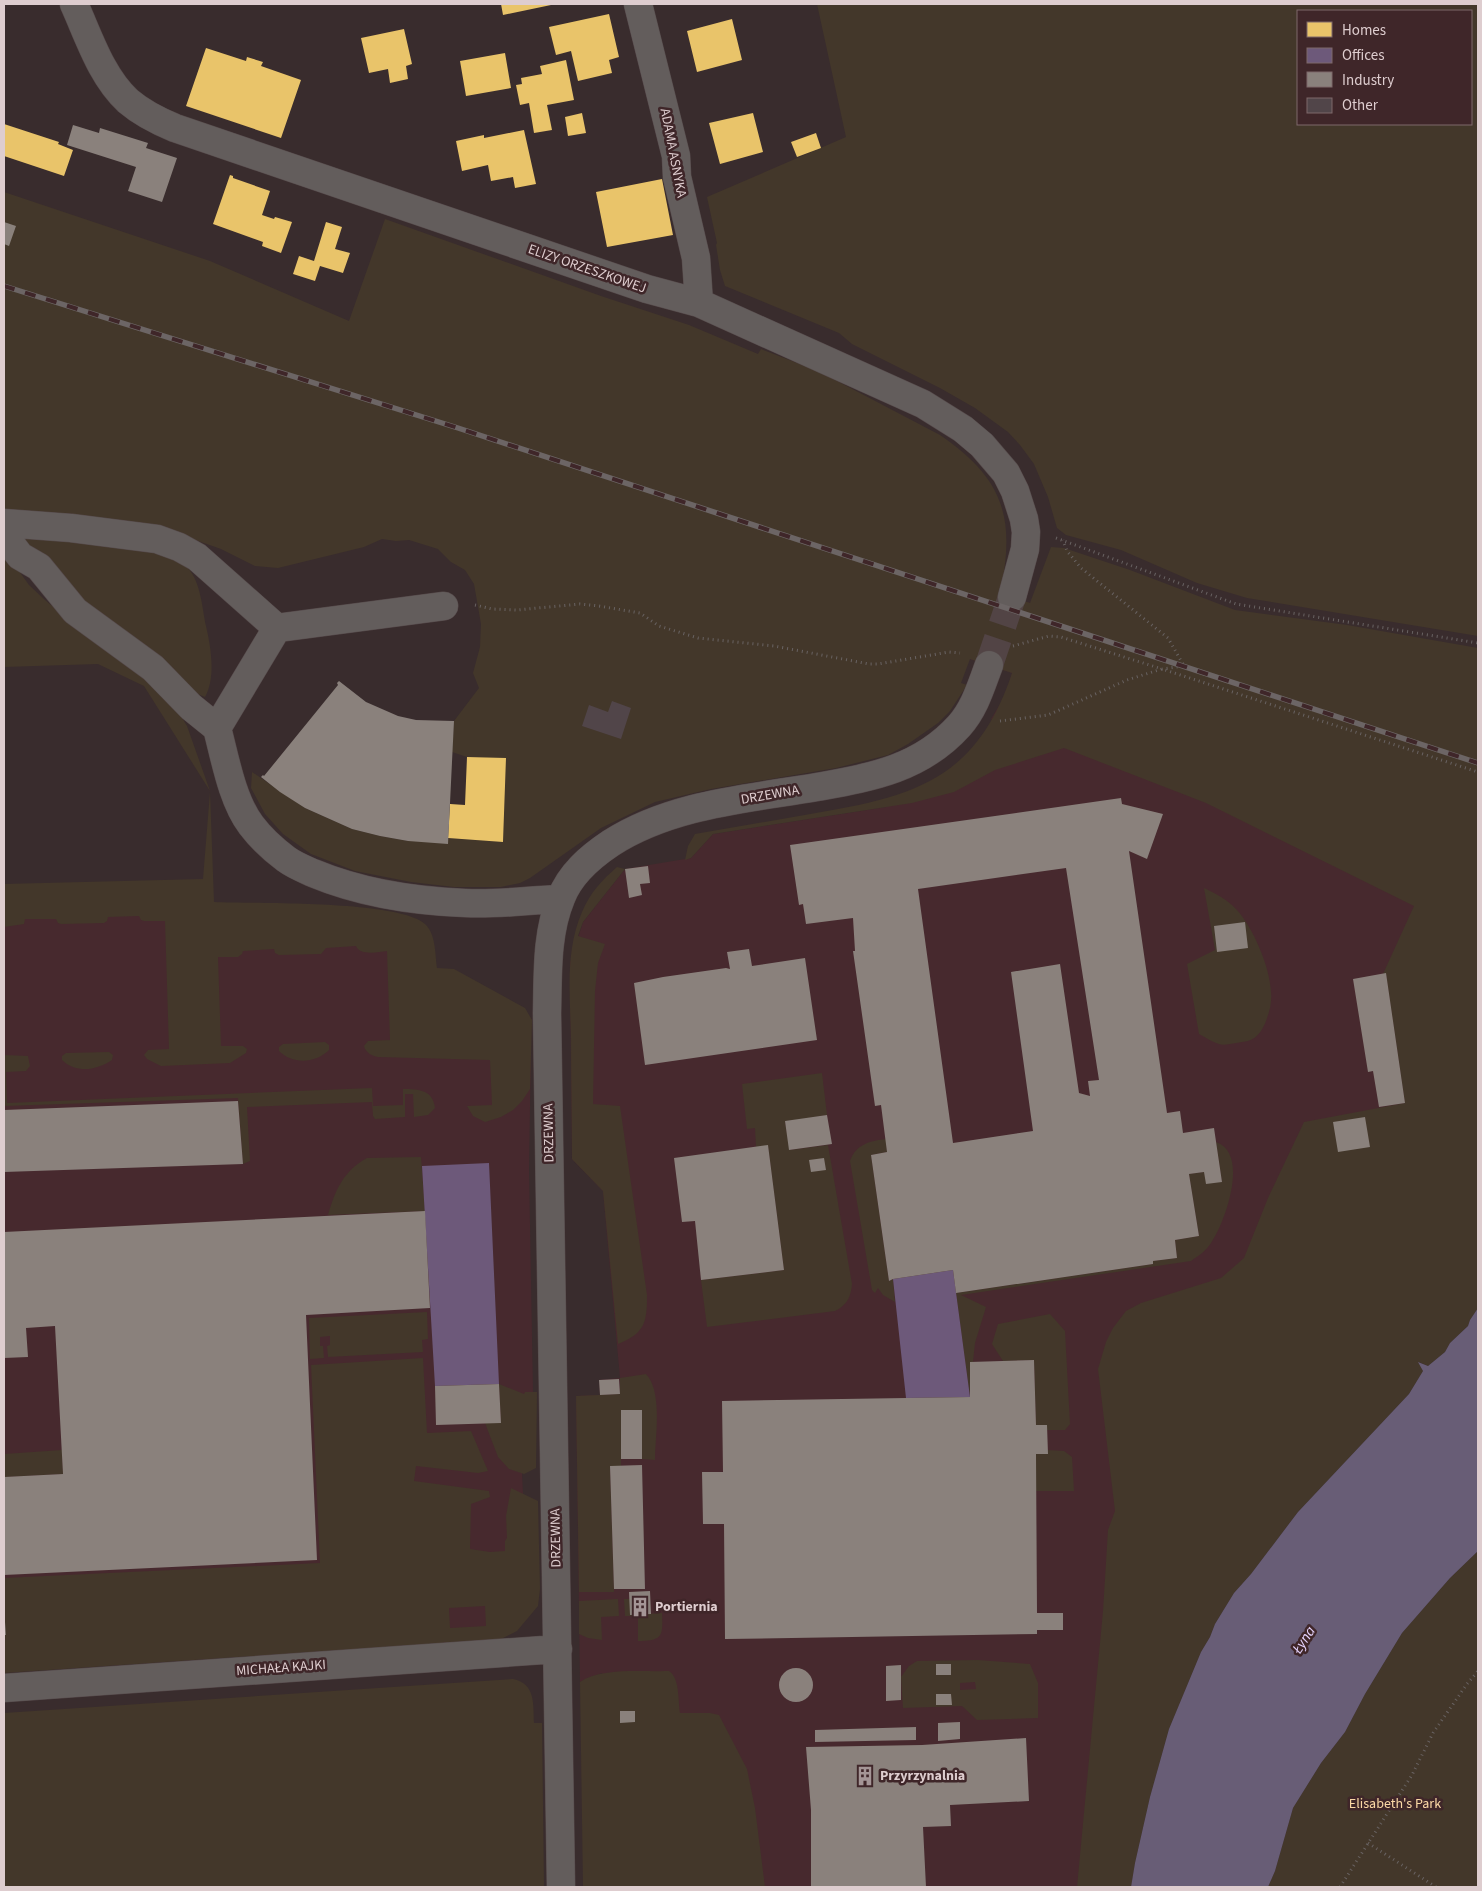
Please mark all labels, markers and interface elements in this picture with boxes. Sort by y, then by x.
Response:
legend [1297,10,1472,125]
text: Homes [1342,20,1386,41]
text: Offices [1342,45,1385,66]
text: Industry [1342,70,1394,91]
text: Other [1342,95,1379,116]
street label: ADAMA ASNYKA [655,107,692,200]
street label: ELIZY ORZESZKOWEJ [525,239,649,299]
street label: DRZEWNA [739,780,801,810]
street label: DRZEWNA [538,1103,560,1163]
street label: DRZEWNA [545,1508,567,1568]
building icon: Portiernia [629,1596,651,1618]
place label: Portiernia [655,1597,718,1617]
water label: Łyna [1287,1622,1321,1659]
street label: MICHAŁA KAJKI [235,1655,327,1681]
building icon: Przyrzynalnia [854,1765,876,1787]
place label: Przyrzynalnia [880,1766,965,1786]
park label: Elisabeth's Park [1349,1794,1441,1814]

